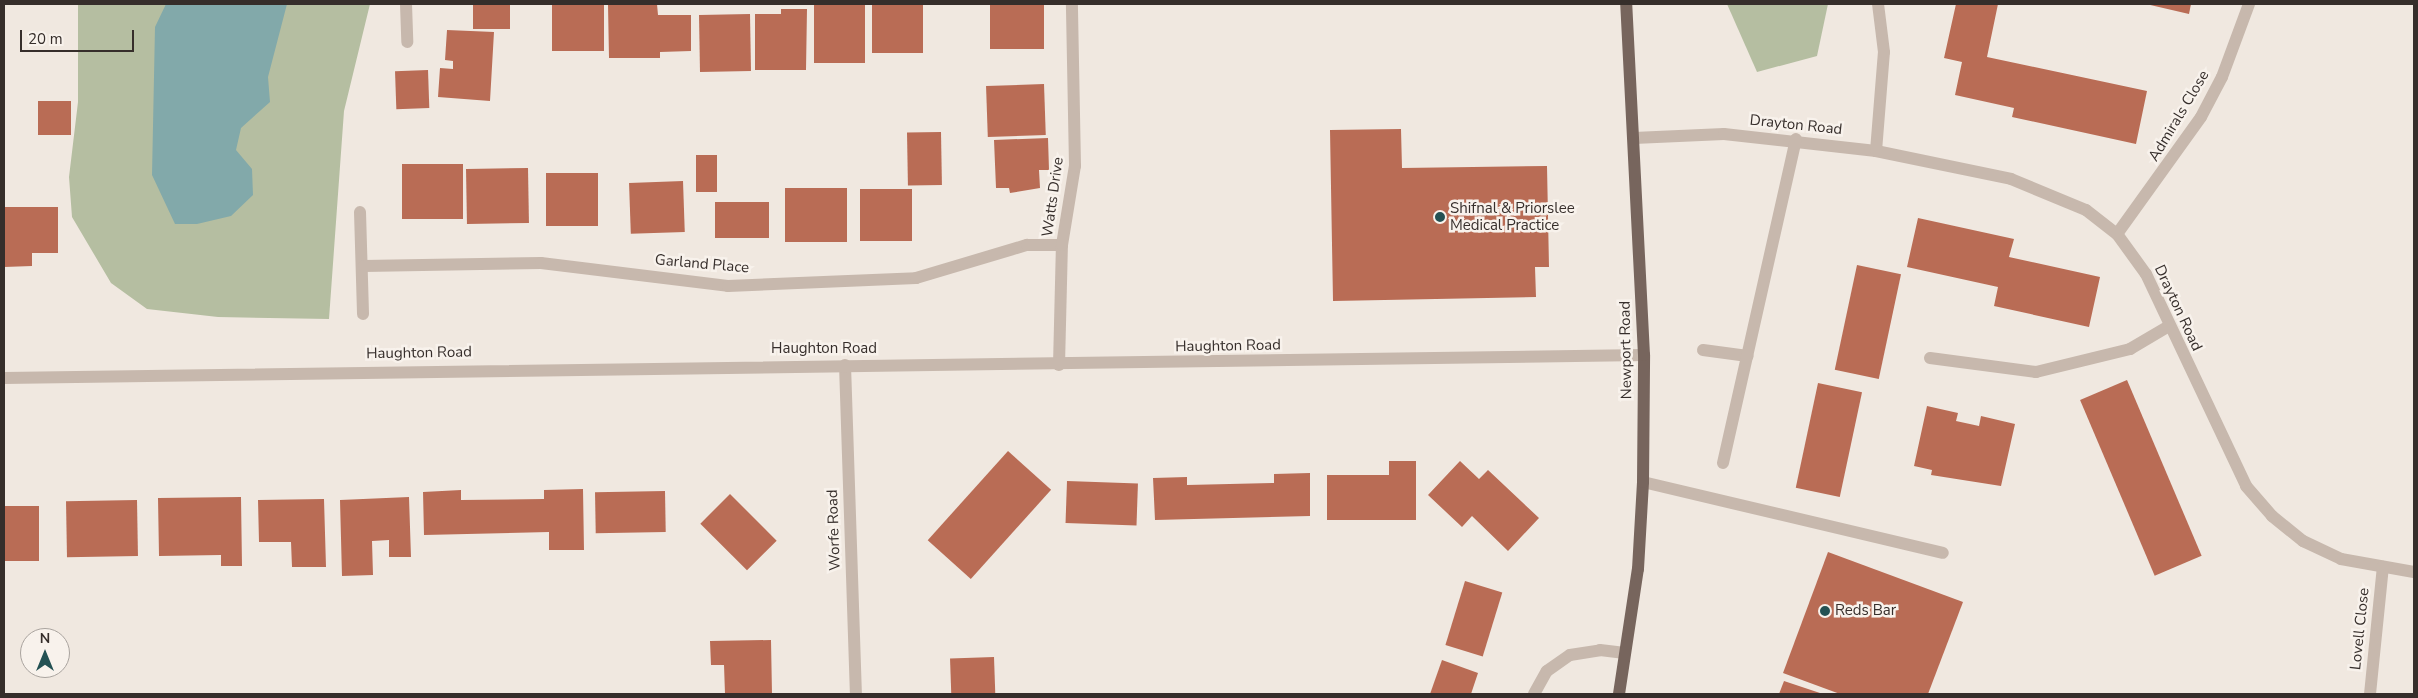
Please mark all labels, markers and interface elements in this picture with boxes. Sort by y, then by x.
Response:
scale bar [22,20,136,52]
text: 20 m [28,29,63,49]
street label: Admirals Close [2145,67,2213,165]
street label: Drayton Road [1749,111,1843,139]
street label: Watts Drive [1038,156,1068,238]
place label: Shifnal & Priorslee Medical Practice [1450,199,1575,234]
marker: Shifnal & Priorslee Medical Practice [1434,211,1446,223]
street label: Garland Place [654,251,750,277]
street label: Drayton Road [2150,262,2206,354]
street label: Newport Road [1616,301,1636,399]
street label: Haughton Road [1175,336,1281,356]
street label: Haughton Road [771,340,877,358]
street label: Haughton Road [366,343,472,363]
street label: Worfe Road [824,489,844,571]
street label: Lovell Close [2347,587,2373,671]
place label: Reds Bar [1835,602,1896,620]
marker: Reds Bar [1819,605,1831,617]
north arrow [20,628,70,678]
text: N [40,629,50,648]

